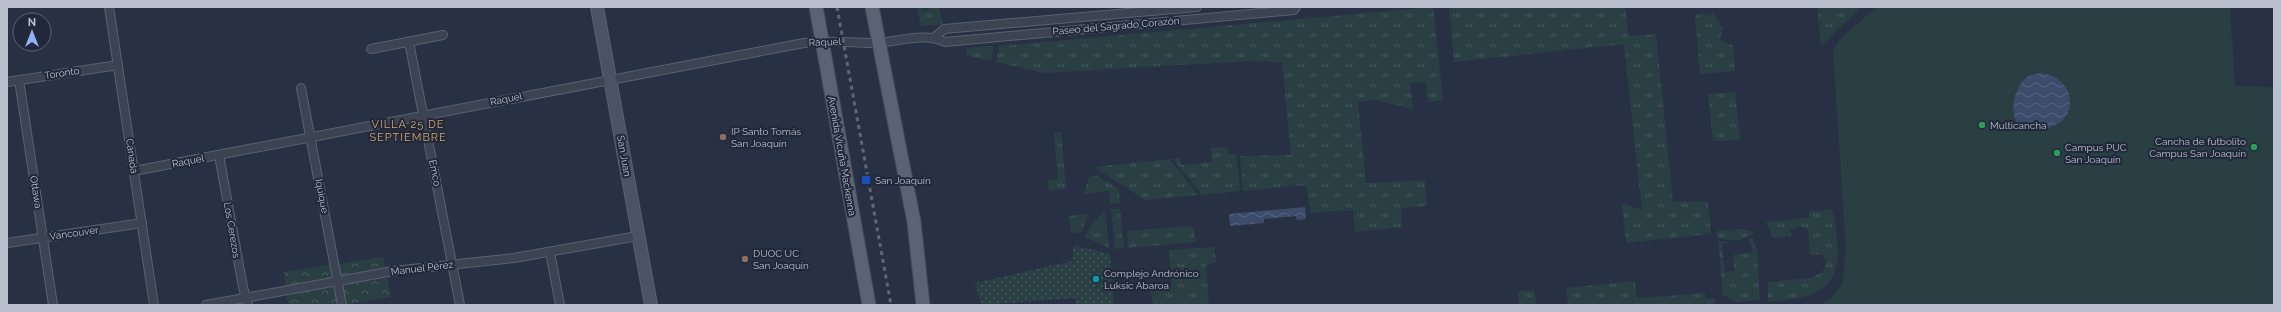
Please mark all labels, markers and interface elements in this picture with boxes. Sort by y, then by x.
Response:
north arrow [12,12,52,52]
street label: Paseo del Sagrado Corazón [1052,15,1180,37]
text: N [28,16,36,29]
street label: Raquel [809,36,842,48]
street label: Toronto [44,65,80,81]
street label: Raquel [489,90,523,108]
street label: Avenida Vicuña Mackenna [826,95,858,217]
district label: VILLA 25 DE SEPTIEMBRE [369,118,447,144]
marker: Multicancha [1977,120,1987,130]
place label: Multicancha [1990,120,2047,131]
place label: IP Santo Tomás San Joaquín [731,126,801,149]
marker: IP Santo Tomás San Joaquín [718,132,728,142]
street label: San Juan [615,135,633,178]
place label: Cancha de futbolito Campus San Joaquín [2149,136,2246,159]
street label: Canadá [124,138,140,174]
place label: Campus PUC San Joaquín [2065,142,2127,165]
marker: Cancha de futbolito Campus San Joaquín [2249,142,2259,152]
marker: Campus PUC San Joaquín [2052,148,2062,158]
street label: Raquel [171,152,205,170]
street label: Emco [427,159,443,187]
marker: San Joaquín [860,174,872,186]
street label: Ottawa [28,175,44,209]
place label: San Joaquín [875,175,931,186]
street label: Iquique [313,178,331,214]
street label: Los Cerezos [222,201,242,259]
street label: Vancouver [49,224,100,242]
place label: DUOC UC San Joaquín [753,248,809,271]
marker: DUOC UC San Joaquín [740,254,750,264]
street label: Manuel Pérez [390,259,454,277]
place label: Complejo Andrónico Luksic Abaroa [1104,268,1199,291]
marker: Complejo Andrónico Luksic Abaroa [1091,274,1101,284]

